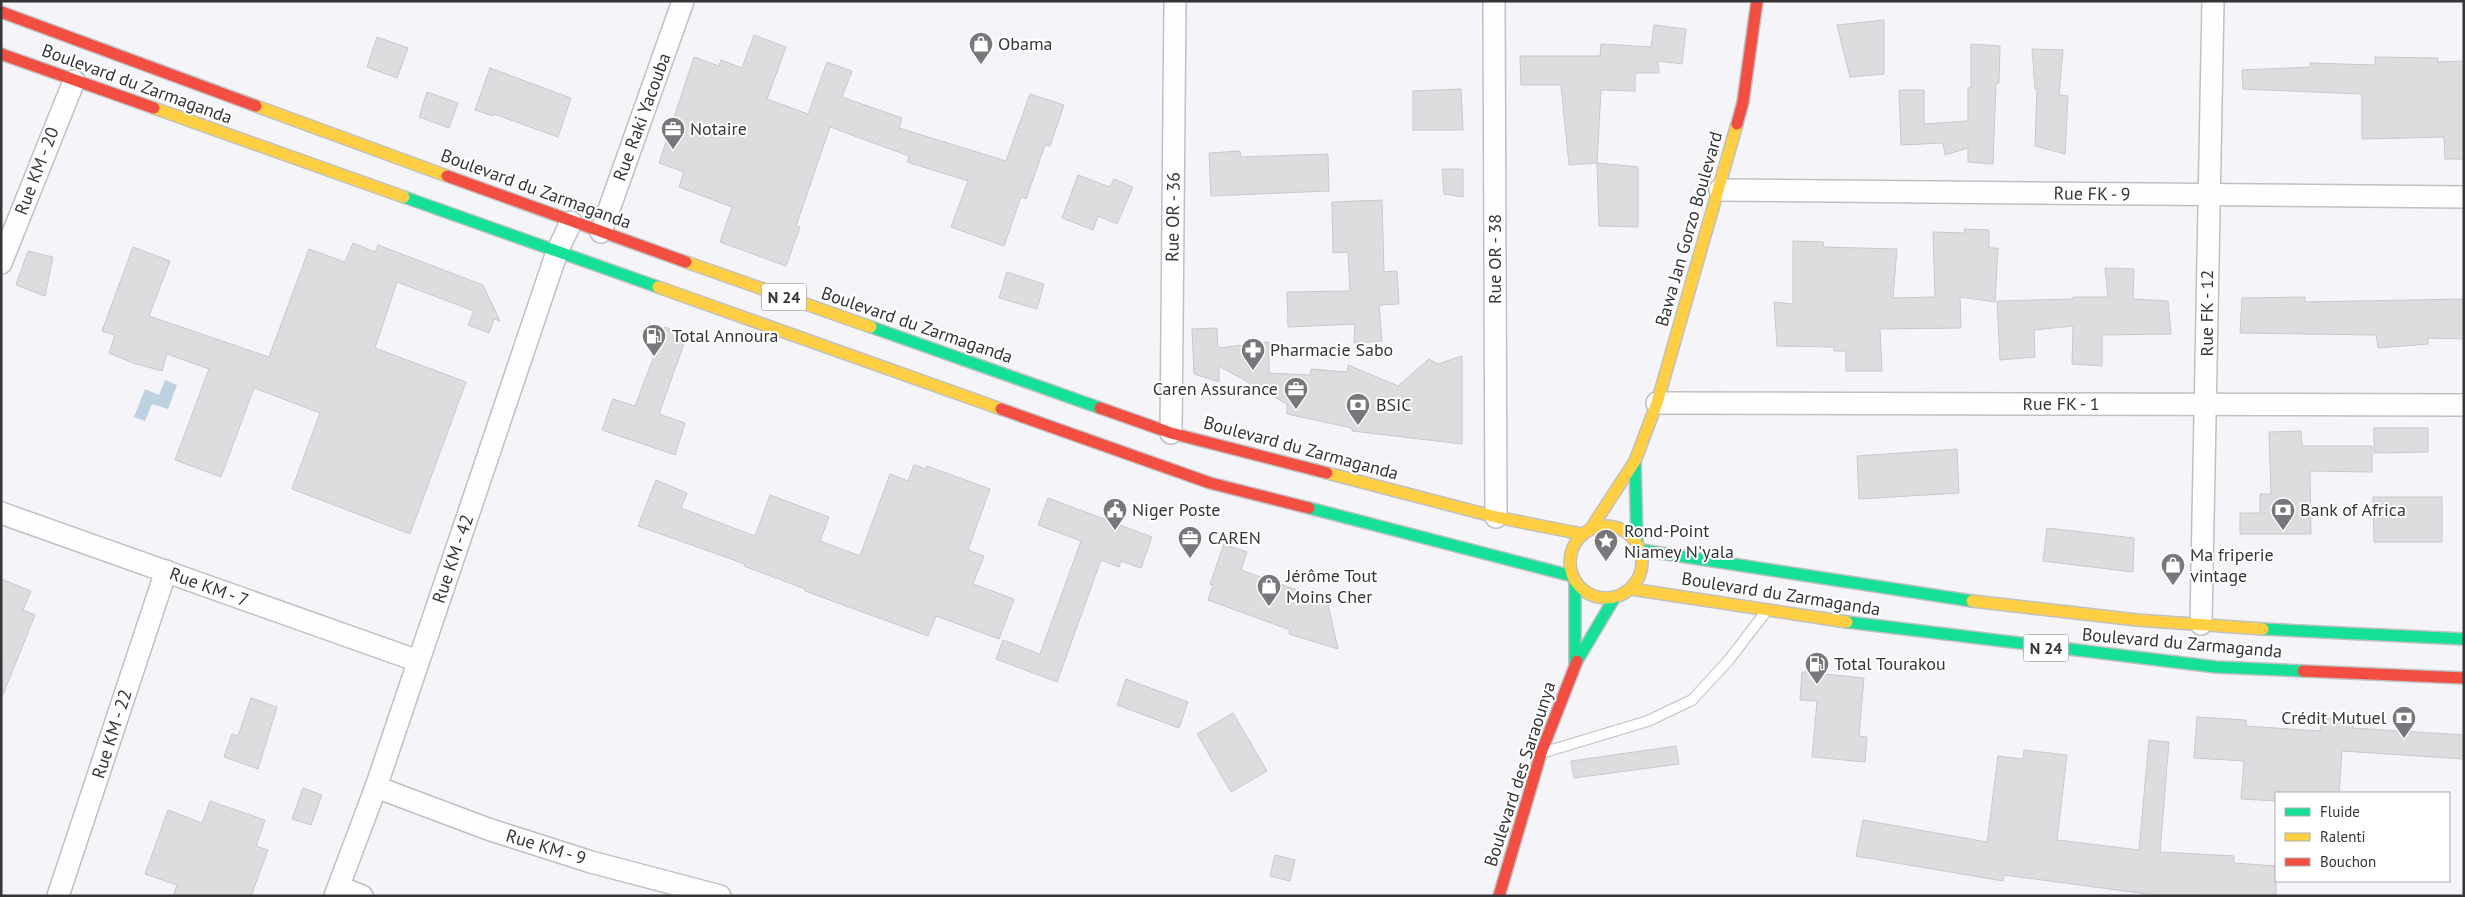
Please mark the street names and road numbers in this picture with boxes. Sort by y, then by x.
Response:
street label: Boulevard du Zarmaganda [39,38,236,129]
street label: Rue Raki Yacouba [608,50,675,184]
street label: Rue KM - 20 [9,123,64,218]
street label: Bawa Jan Gorzo Boulevard [1650,129,1727,329]
street label: Boulevard du Zarmaganda [438,143,635,234]
street label: Rue OR - 36 [1160,172,1185,262]
street label: Rue FK - 9 [2053,181,2131,206]
street label: Rue OR - 38 [1483,214,1506,304]
street label: Rue FK - 12 [2195,270,2218,356]
street label: Boulevard du Zarmaganda [818,281,1016,368]
road number: N 24 [762,284,806,310]
street label: Rue FK - 1 [2023,392,2099,415]
street label: Boulevard du Zarmaganda [1201,410,1401,485]
street label: Rue KM - 42 [427,511,478,606]
street label: Rue KM - 7 [167,562,252,611]
street label: Boulevard du Zarmaganda [1680,566,1882,621]
street label: Boulevard du Zarmaganda [2081,622,2283,663]
road number: N 24 [2024,634,2068,661]
street label: Boulevard des Saraounya [1479,678,1560,869]
street label: Rue KM - 22 [86,686,137,781]
street label: Rue KM - 9 [503,823,589,870]

